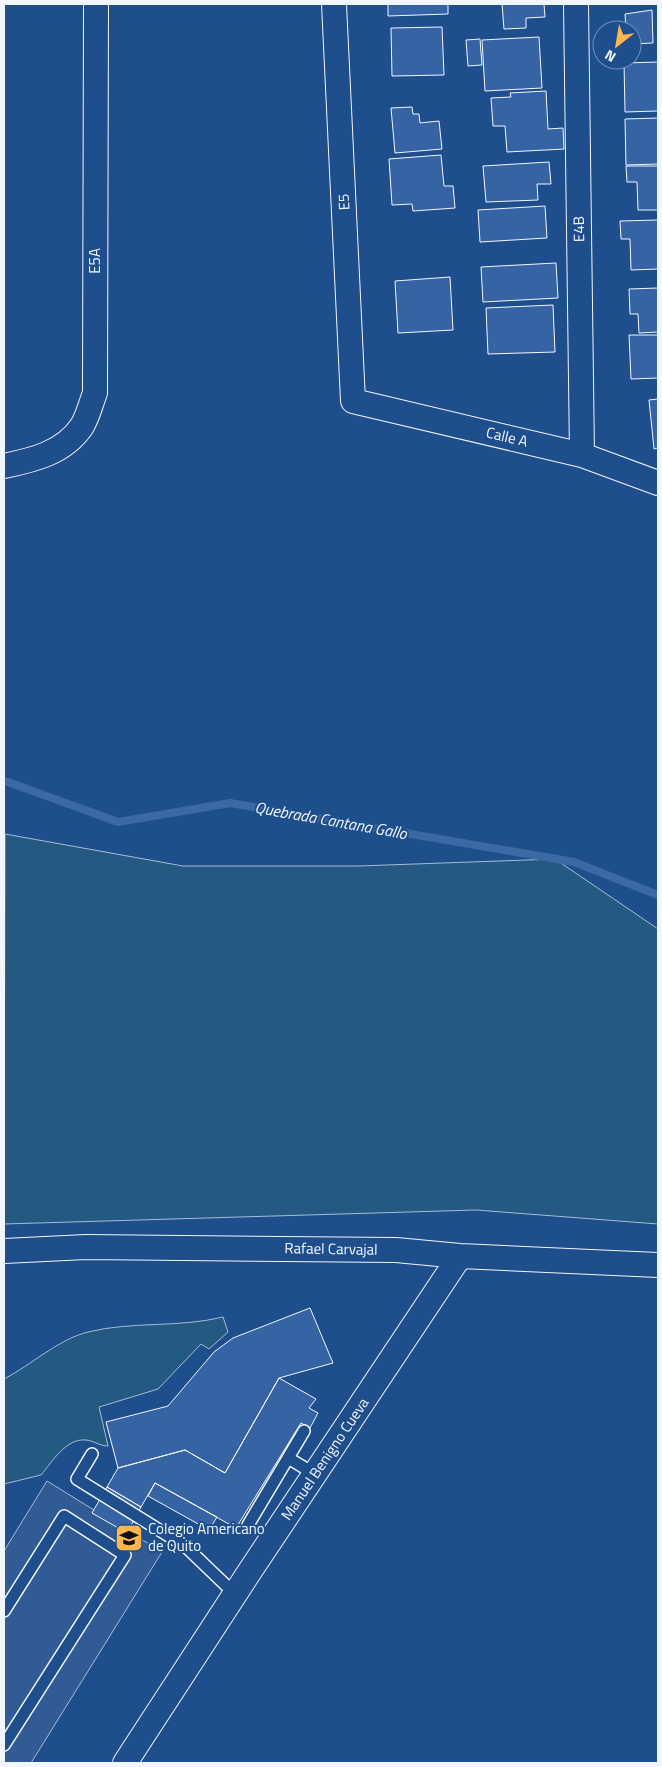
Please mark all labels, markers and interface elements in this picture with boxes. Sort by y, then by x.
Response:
north arrow [592,20,642,70]
text: N [600,45,620,68]
street label: E5 [332,193,355,211]
street label: E4B [567,216,590,242]
street label: E5A [83,248,106,274]
street label: Calle A [484,421,530,453]
water label: Quebrada Cantana Gallo [253,795,410,845]
street label: Rafael Carvajal [284,1236,378,1261]
street label: Manuel Benigno Cueva [275,1392,375,1525]
place label: Colegio Americano de Quito [148,1517,265,1557]
school or university icon: Colegio Americano de Quito [114,1523,144,1553]

